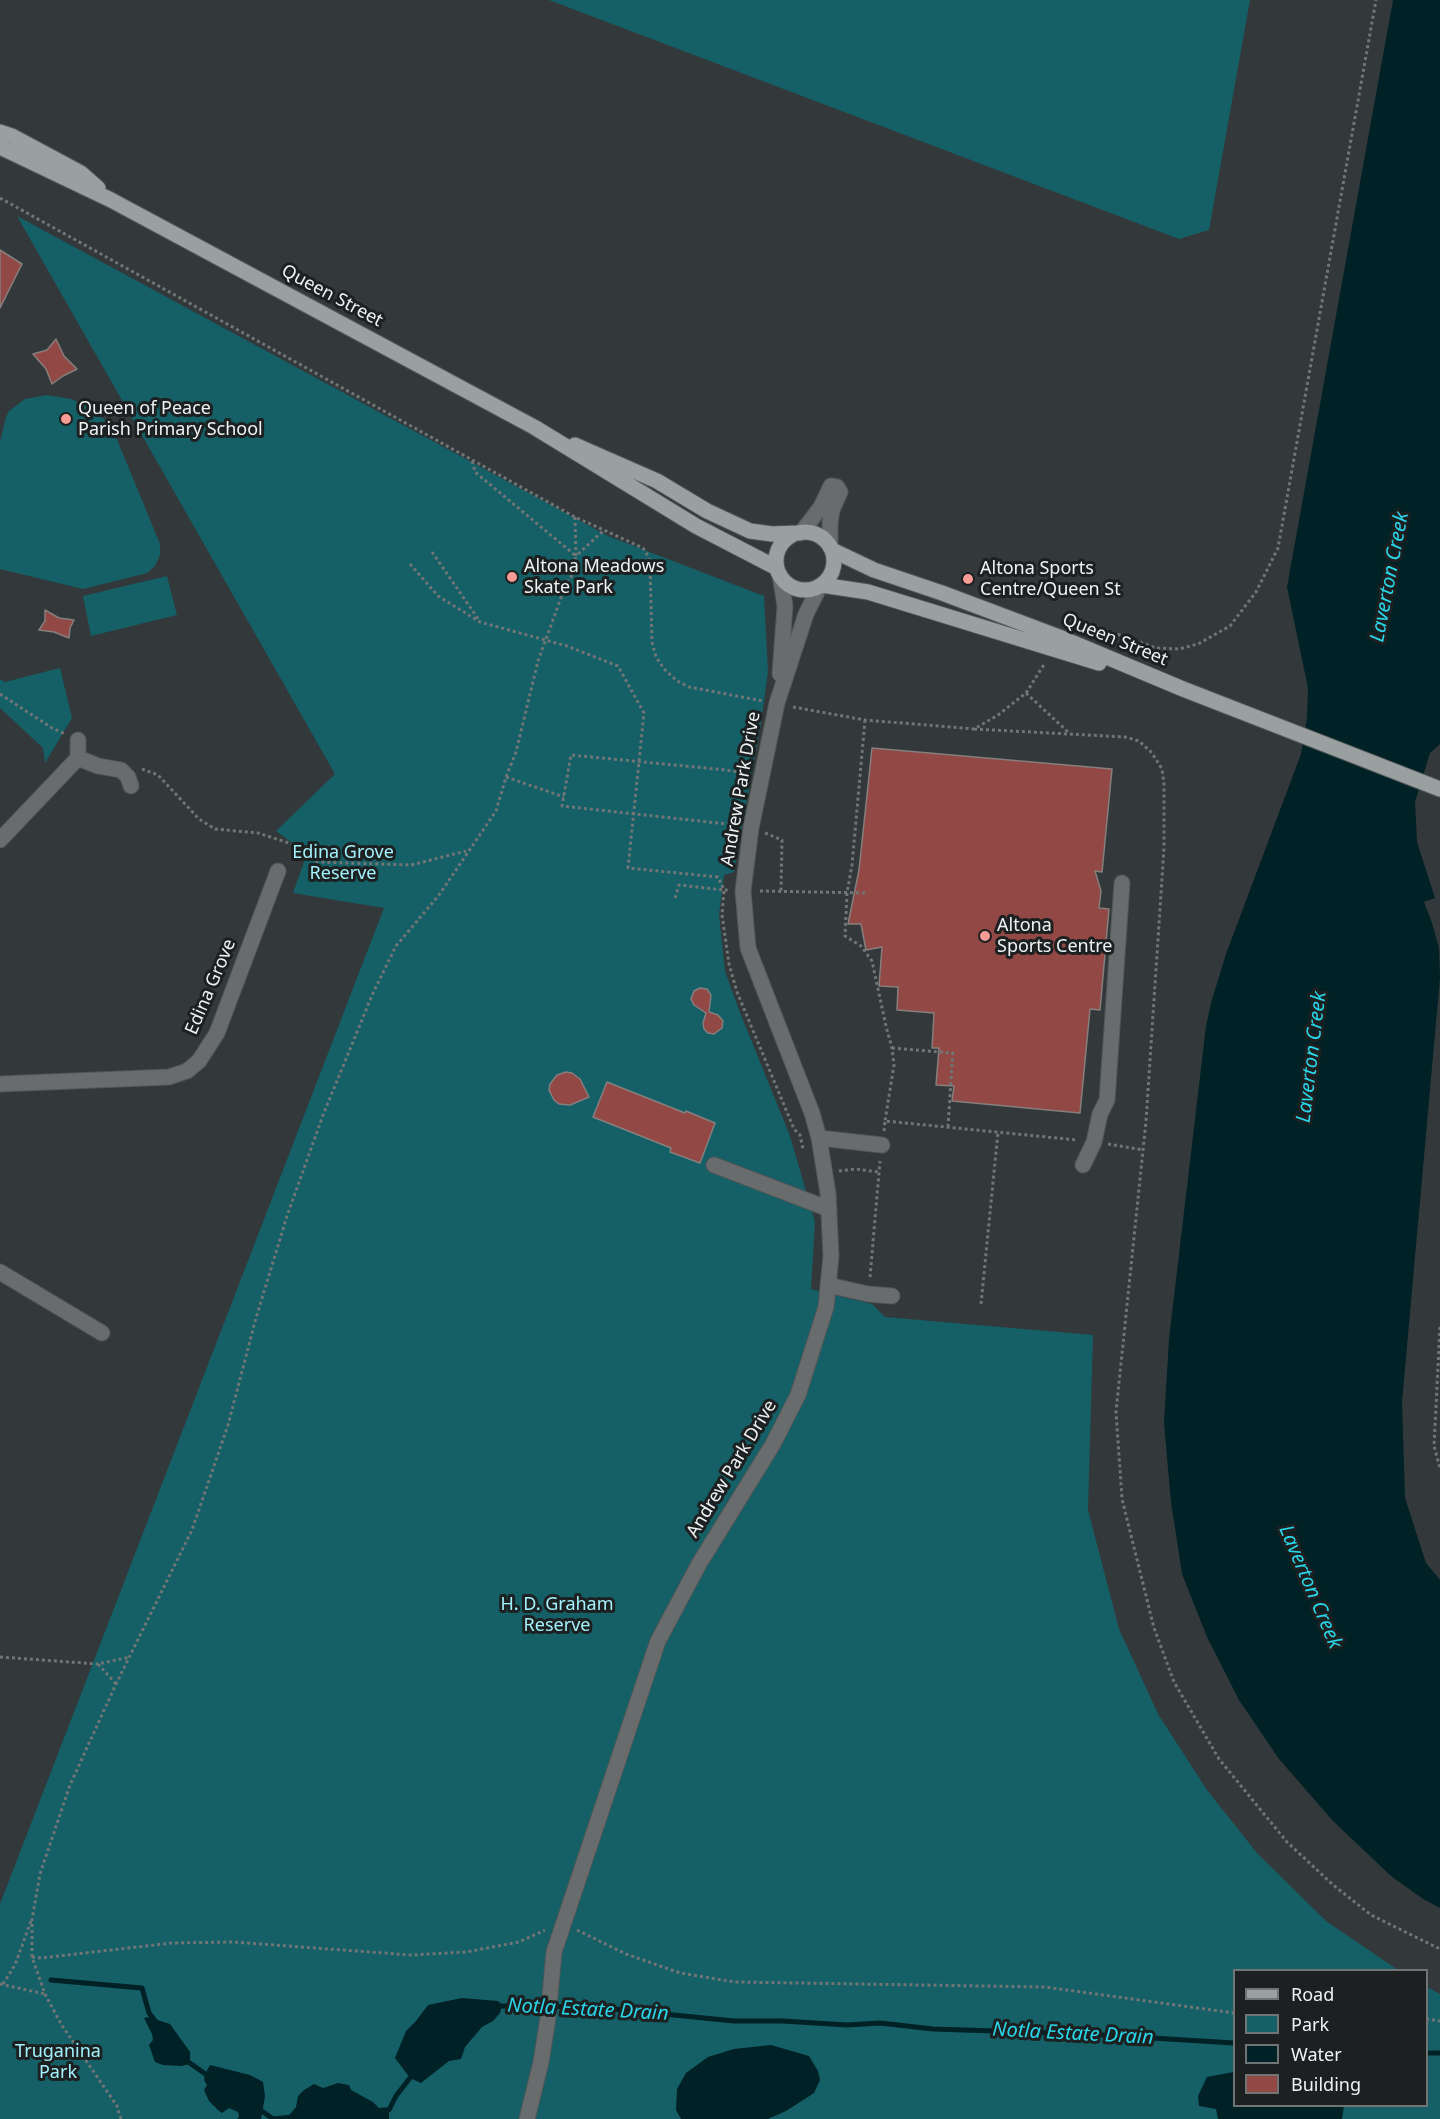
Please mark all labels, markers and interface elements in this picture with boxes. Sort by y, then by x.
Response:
street label: Queen Street [278,260,386,332]
place label: Queen of Peace Parish Primary School [78,398,263,440]
marker: Queen of Peace Parish Primary School [59,412,73,426]
water label: Laverton Creek [1366,510,1414,644]
place label: Altona Meadows Skate Park [524,556,664,598]
place label: Altona Sports Centre/Queen St [980,558,1121,600]
marker: Altona Meadows Skate Park [505,570,519,584]
marker: Altona Sports Centre/Queen St [961,572,975,586]
street label: Queen Street [1059,609,1171,671]
street label: Andrew Park Drive [717,710,765,868]
park label: Edina Grove Reserve [292,842,394,884]
place label: Altona Sports Centre [997,915,1112,958]
marker: Altona Sports Centre [978,929,992,943]
street label: Edina Grove [181,936,241,1038]
water label: Laverton Creek [1292,990,1332,1124]
street label: Andrew Park Drive [682,1396,782,1542]
water label: Laverton Creek [1273,1522,1347,1652]
park label: H. D. Graham Reserve [500,1594,614,1636]
legend [1233,1969,1428,2107]
text: Road [1291,1982,1334,2006]
water label: Notla Estate Drain [507,1994,669,2026]
text: Park [1291,2012,1329,2036]
water label: Notla Estate Drain [992,2018,1154,2050]
park label: Truganina Park [15,2041,101,2084]
text: Water [1291,2042,1342,2066]
text: Building [1291,2072,1361,2096]

